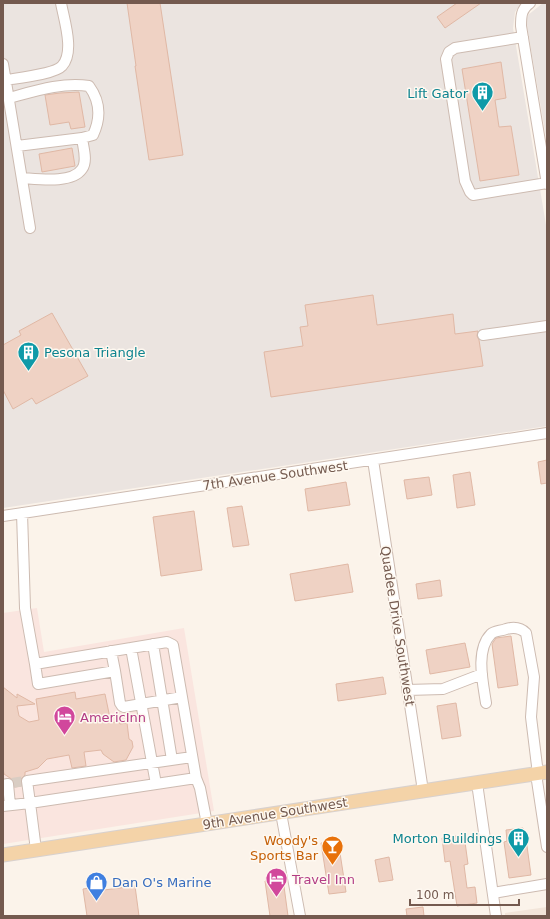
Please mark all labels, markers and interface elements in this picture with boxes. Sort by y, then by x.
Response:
building icon: Lift Gator [470,80,496,113]
place label: Lift Gator [407,86,469,101]
building icon: Pesona Triangle [15,339,41,372]
place label: Pesona Triangle [44,345,146,360]
street label: 7th Avenue Southwest [202,458,349,493]
street label: Quadee Drive Southwest [377,545,418,707]
hotel icon: AmericInn [52,704,78,737]
place label: AmericInn [80,710,146,725]
street label: 9th Avenue Southwest [202,795,349,832]
building icon: Morton Buildings [505,825,531,858]
place label: Morton Buildings [393,831,502,846]
place label: Woody's Sports Bar [250,833,319,863]
bar icon: Woody's Sports Bar [320,834,346,867]
hotel icon: Travel Inn [263,866,289,899]
shop icon: Dan O's Marine [83,869,109,902]
place label: Travel Inn [291,872,355,887]
place label: Dan O's Marine [112,875,211,890]
scale bar [410,881,519,907]
text: 100 m [416,888,454,902]

